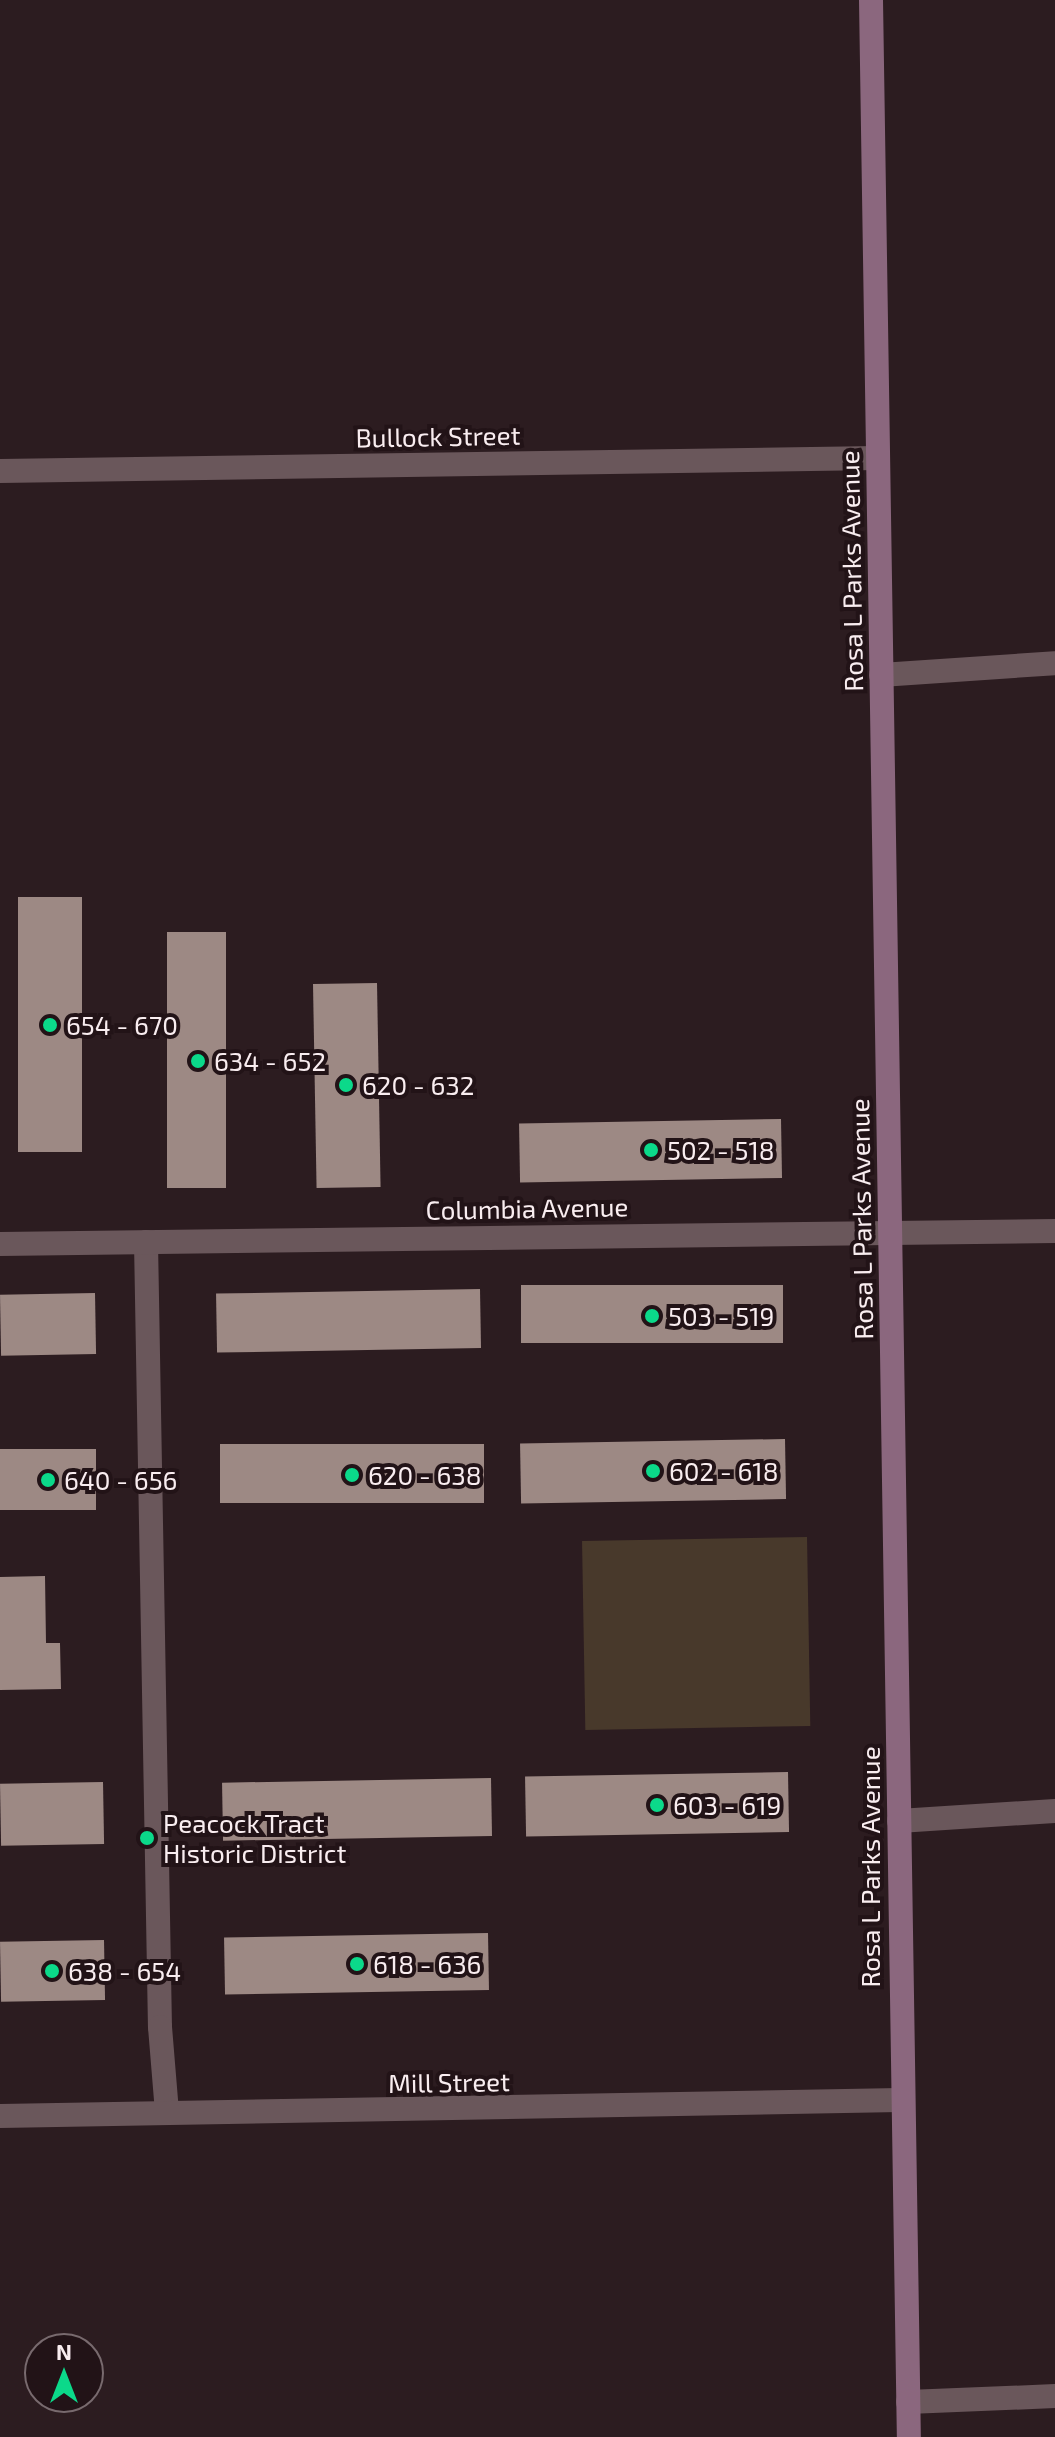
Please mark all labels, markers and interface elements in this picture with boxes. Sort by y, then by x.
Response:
street label: Bullock Street [355,419,521,453]
street label: Rosa L Parks Avenue [833,450,869,692]
place label: 654 - 670 [66,1009,178,1041]
marker: 654 - 670 [41,1016,59,1034]
place label: 634 - 652 [214,1045,326,1077]
marker: 634 - 652 [189,1052,207,1070]
place label: 620 - 632 [362,1069,474,1101]
marker: 620 - 632 [337,1076,355,1094]
street label: Rosa L Parks Avenue [843,1098,879,1340]
place label: 502 - 518 [667,1134,775,1166]
marker: 502 - 518 [642,1141,660,1159]
street label: Columbia Avenue [425,1191,629,1225]
place label: 503 - 519 [668,1300,774,1332]
marker: 503 - 519 [643,1307,661,1325]
place label: 602 - 618 [669,1455,778,1487]
place label: 620 - 638 [368,1459,482,1491]
marker: 602 - 618 [644,1462,662,1480]
place label: 640 - 656 [64,1464,177,1496]
marker: 620 - 638 [343,1466,361,1484]
marker: 640 - 656 [39,1471,57,1489]
street label: Rosa L Parks Avenue [854,1746,886,1988]
place label: 603 - 619 [673,1789,781,1821]
marker: 603 - 619 [648,1796,666,1814]
place label: Peacock Tract Historic District [163,1807,346,1868]
marker: Peacock Tract Historic District [138,1829,156,1847]
place label: 618 - 636 [373,1948,481,1980]
place label: 638 - 654 [68,1955,181,1987]
marker: 618 - 636 [348,1955,366,1973]
marker: 638 - 654 [43,1962,61,1980]
street label: Mill Street [387,2065,511,2099]
north arrow [24,2333,104,2413]
text: N [56,2338,72,2364]

